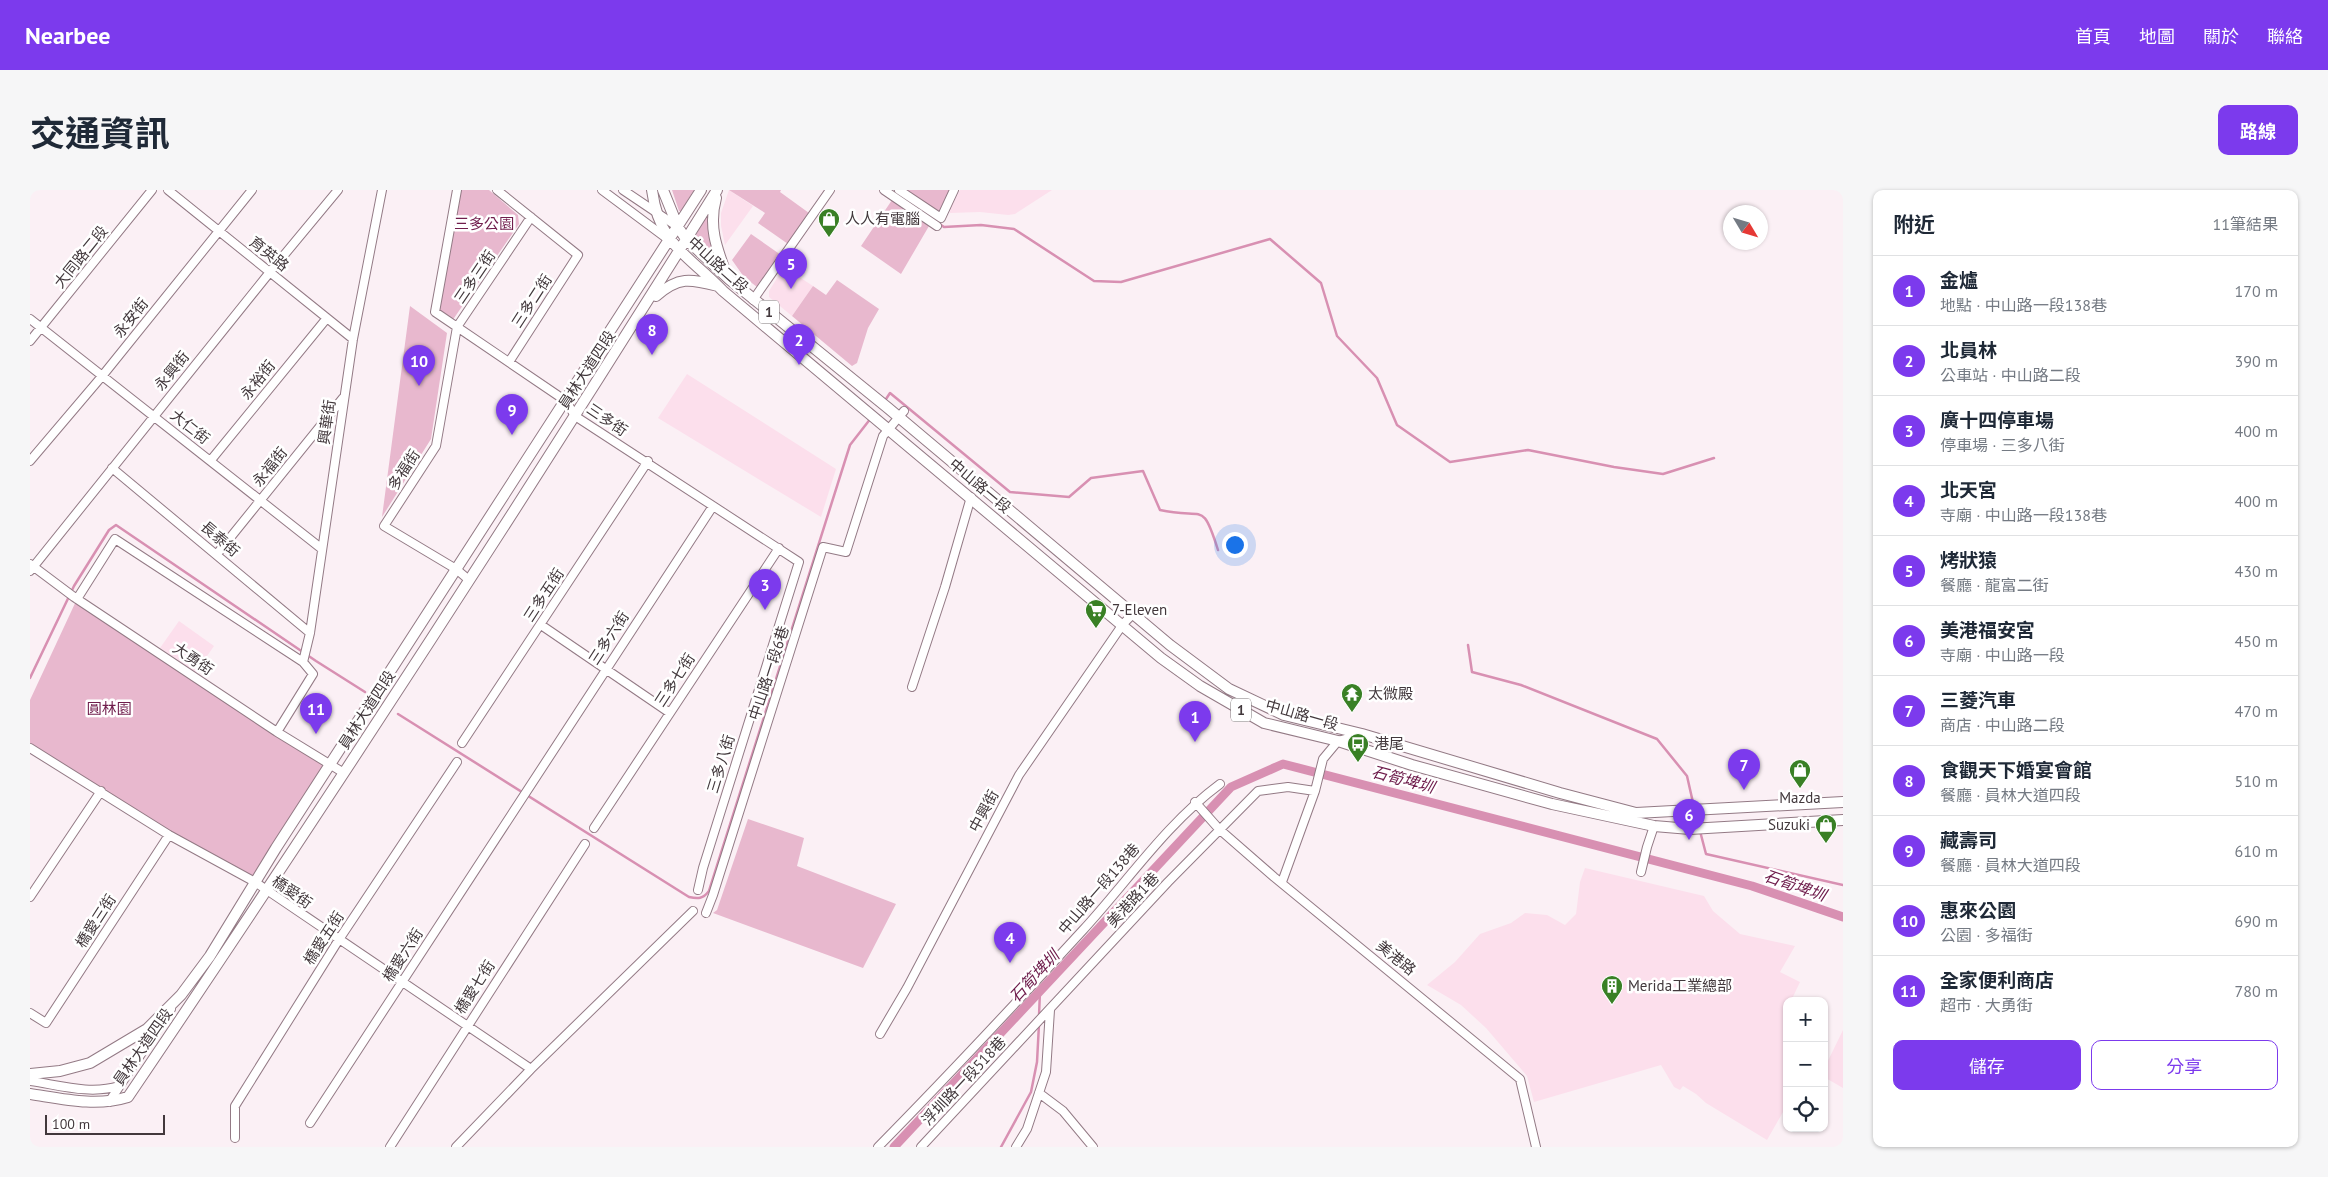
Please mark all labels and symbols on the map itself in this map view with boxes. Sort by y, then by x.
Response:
north arrow [1723,205,1768,250]
shop icon: 人人有電腦 [817,207,841,238]
place label: 人人有電腦 [845,209,920,228]
park label: 三多公園 [454,214,514,233]
street label: 大同路二段 [50,222,112,292]
street label: 育英路 [246,232,293,275]
street label: 中山路二段 [684,232,753,297]
street label: 三多三街 [450,247,499,307]
pin: 5 [775,248,807,289]
street label: 三多二街 [507,270,556,331]
street label: 永安街 [109,294,152,341]
road number: 1 [759,300,779,324]
pin: 8 [636,314,668,355]
pin: 2 [783,324,815,365]
street label: 員林大道四段 [554,327,619,413]
pin: 10 [403,345,435,386]
street label: 永興街 [150,347,193,394]
street label: 永裕街 [236,356,279,403]
pin: 9 [496,394,528,435]
street label: 興華街 [314,398,339,446]
street label: 三多街 [583,399,631,440]
street label: 大仁街 [167,405,214,448]
street label: 永福街 [248,443,291,490]
street label: 多福街 [383,446,424,494]
street label: 中山路一段 [945,454,1015,517]
street label: 長泰街 [197,517,244,560]
your location [1222,532,1248,558]
street label: 三多五街 [519,564,568,625]
pin: 3 [749,569,781,610]
supermarket icon: 7-Eleven [1084,598,1108,629]
place label: 7-Eleven [1112,600,1167,619]
street label: 三多六街 [584,607,633,668]
street label: 中山路一段6巷 [744,623,793,722]
street label: 大勇街 [169,638,217,679]
street label: 三多七街 [650,649,699,710]
street label: 員林大道四段 [334,667,399,753]
temple icon: 太微殿 [1340,682,1364,713]
place label: 太微殿 [1368,684,1413,703]
pin: 11 [300,693,332,734]
street label: 中山路一段 [1263,695,1341,734]
road number: 1 [1231,698,1251,722]
park label: 圓林園 [86,699,132,718]
pin: 1 [1179,701,1211,742]
street label: 三多八街 [703,732,738,795]
bus stop icon: 港尾 [1346,732,1370,763]
place label: 港尾 [1374,734,1404,753]
pin: 7 [1728,749,1760,790]
shop icon: Mazda [1788,758,1812,789]
water label: 石筍埤圳 [1369,761,1438,797]
street label: 中興街 [965,786,1003,835]
place label: Mazda [1779,788,1821,807]
pin: 6 [1673,799,1705,840]
shop icon: Suzuki [1814,813,1838,844]
place label: Suzuki [1768,815,1810,834]
street label: 中山路一段138巷 [1054,839,1143,938]
water label: 石筍埤圳 [1761,865,1830,906]
street label: 美港路1巷 [1102,868,1163,931]
street label: 橋愛街 [268,871,316,912]
street label: 橋愛三街 [71,890,120,951]
street label: 橋愛五街 [299,907,348,968]
pin: 4 [994,922,1026,963]
street label: 橋愛六街 [378,924,427,985]
street label: 美港路 [1373,936,1420,979]
water label: 石筍埤圳 [1005,944,1064,1006]
street label: 橋愛七街 [450,956,499,1017]
building icon: Merida工業總部 [1600,974,1624,1005]
place label: Merida工業總部 [1628,976,1732,995]
street label: 員林大道四段 [109,1004,176,1089]
street label: 浮圳路一段518巷 [918,1032,1010,1129]
scale bar [45,1112,165,1135]

